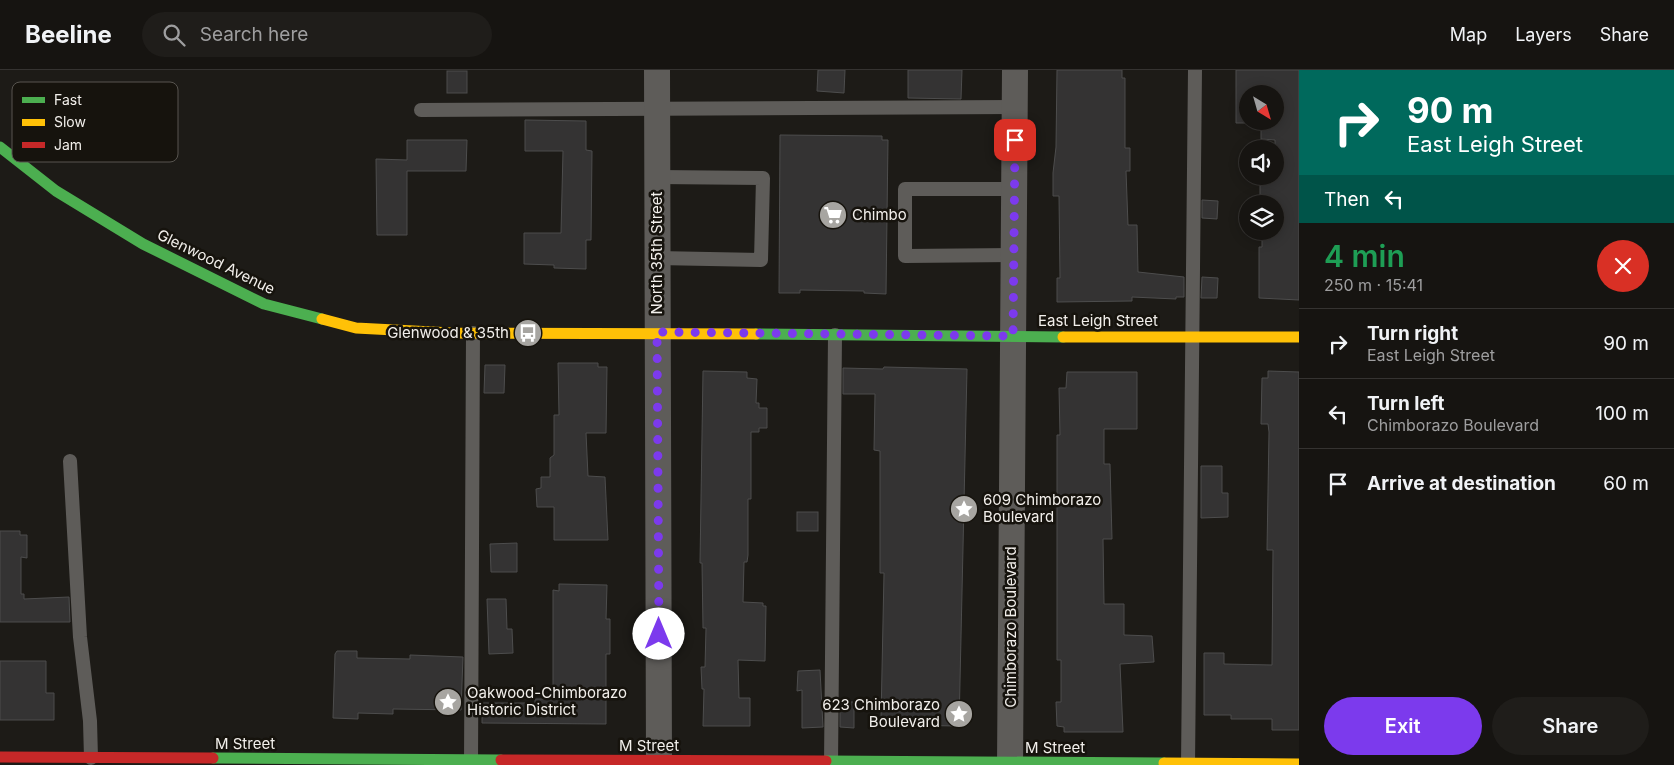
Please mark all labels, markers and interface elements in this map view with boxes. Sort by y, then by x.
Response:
search box [142,12,492,57]
text: Beeline [25,20,112,49]
icon: search [160,21,188,49]
text: Search here [200,23,308,46]
text: Map [1450,24,1487,45]
text: Layers [1515,24,1572,45]
text: Share [1600,24,1649,45]
legend [12,82,178,162]
north arrow [1239,85,1284,130]
map controls [1239,85,1284,240]
text: 90 m [1407,89,1494,131]
icon: right [1324,90,1389,155]
text: Fast [54,91,82,108]
text: Slow [54,113,86,130]
pin [994,119,1036,161]
icon: arrive [1001,126,1029,154]
text: East Leigh Street [1407,131,1583,157]
text: Jam [54,136,82,153]
button: sound [1239,140,1284,185]
icon: left [1380,185,1408,213]
text: Then [1324,188,1370,211]
street label: North 35th Street [647,191,666,314]
button: layers [1239,195,1284,240]
supermarket icon: Chimbo [818,200,848,230]
place label: Chimbo [852,205,907,224]
street label: Glenwood Avenue [154,225,278,298]
text: 4 min [1324,238,1405,274]
button: close [1597,240,1649,292]
text: 250 m · 15:41 [1324,275,1423,295]
street label: East Leigh Street [1038,311,1158,330]
bus stop icon: Glenwood & 35th [513,318,543,348]
text: Turn right [1367,322,1458,345]
place label: Glenwood & 35th [387,323,509,342]
icon: right [1324,330,1352,358]
text: 90 m [1603,332,1649,355]
text: East Leigh Street [1367,345,1495,365]
text: Turn left [1367,392,1445,415]
icon: left [1324,400,1352,428]
text: 100 m [1595,402,1649,425]
text: Chimborazo Boulevard [1367,415,1539,435]
icon: arrive [1324,470,1352,498]
text: Arrive at destination [1367,472,1556,495]
text: 60 m [1603,472,1649,495]
place label: 609 Chimborazo Boulevard [983,490,1101,526]
place icon: 609 Chimborazo Boulevard [949,494,979,524]
street label: Chimborazo Boulevard [1001,546,1020,708]
position arrow [632,607,684,659]
place label: Oakwood-Chimborazo Historic District [467,683,627,719]
place icon: Oakwood-Chimborazo Historic District [433,687,463,717]
place label: 623 Chimborazo Boulevard [822,695,940,731]
button: Exit [1324,697,1482,755]
button: Share [1492,697,1649,755]
place icon: 623 Chimborazo Boulevard [944,699,974,729]
street label: M Street [215,734,275,753]
street label: M Street [619,736,679,755]
street label: M Street [1025,738,1085,757]

